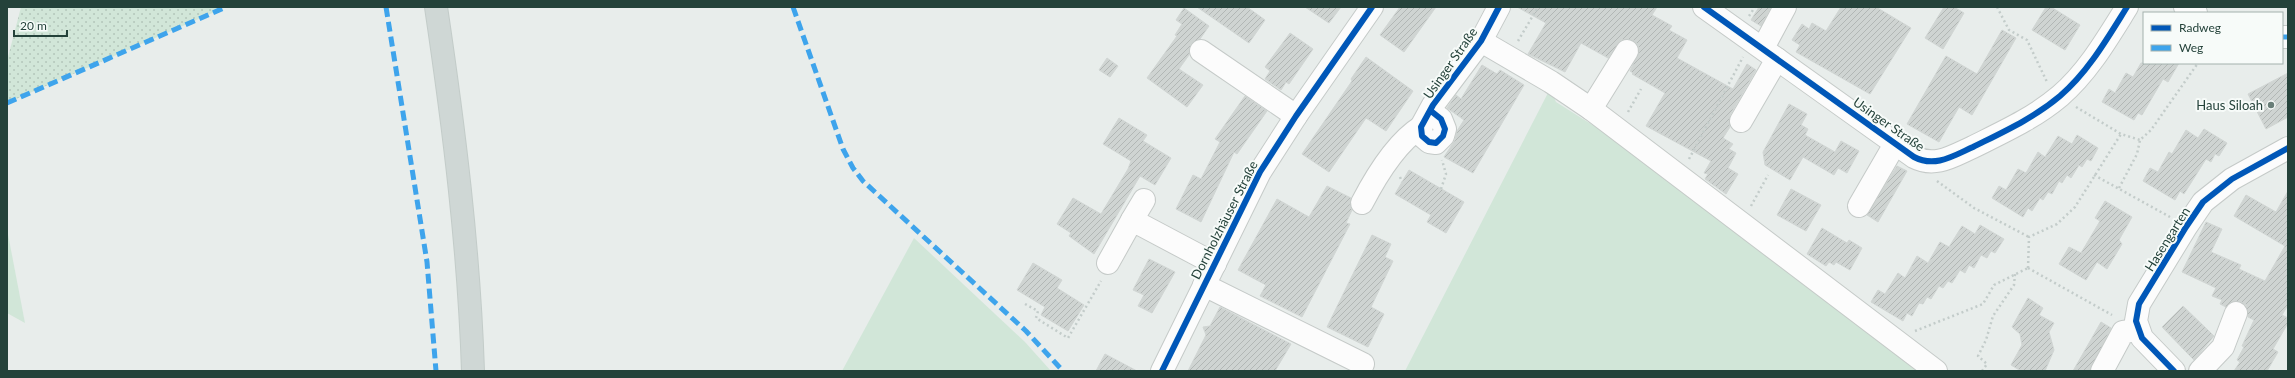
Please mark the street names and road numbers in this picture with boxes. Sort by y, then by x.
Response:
street label: Usinger Straße [1420,24,1481,102]
street label: Usinger Straße [1850,94,1928,155]
street label: Dornholzhäuser Straße [1187,158,1261,282]
street label: Hasengarten [2141,204,2193,274]

